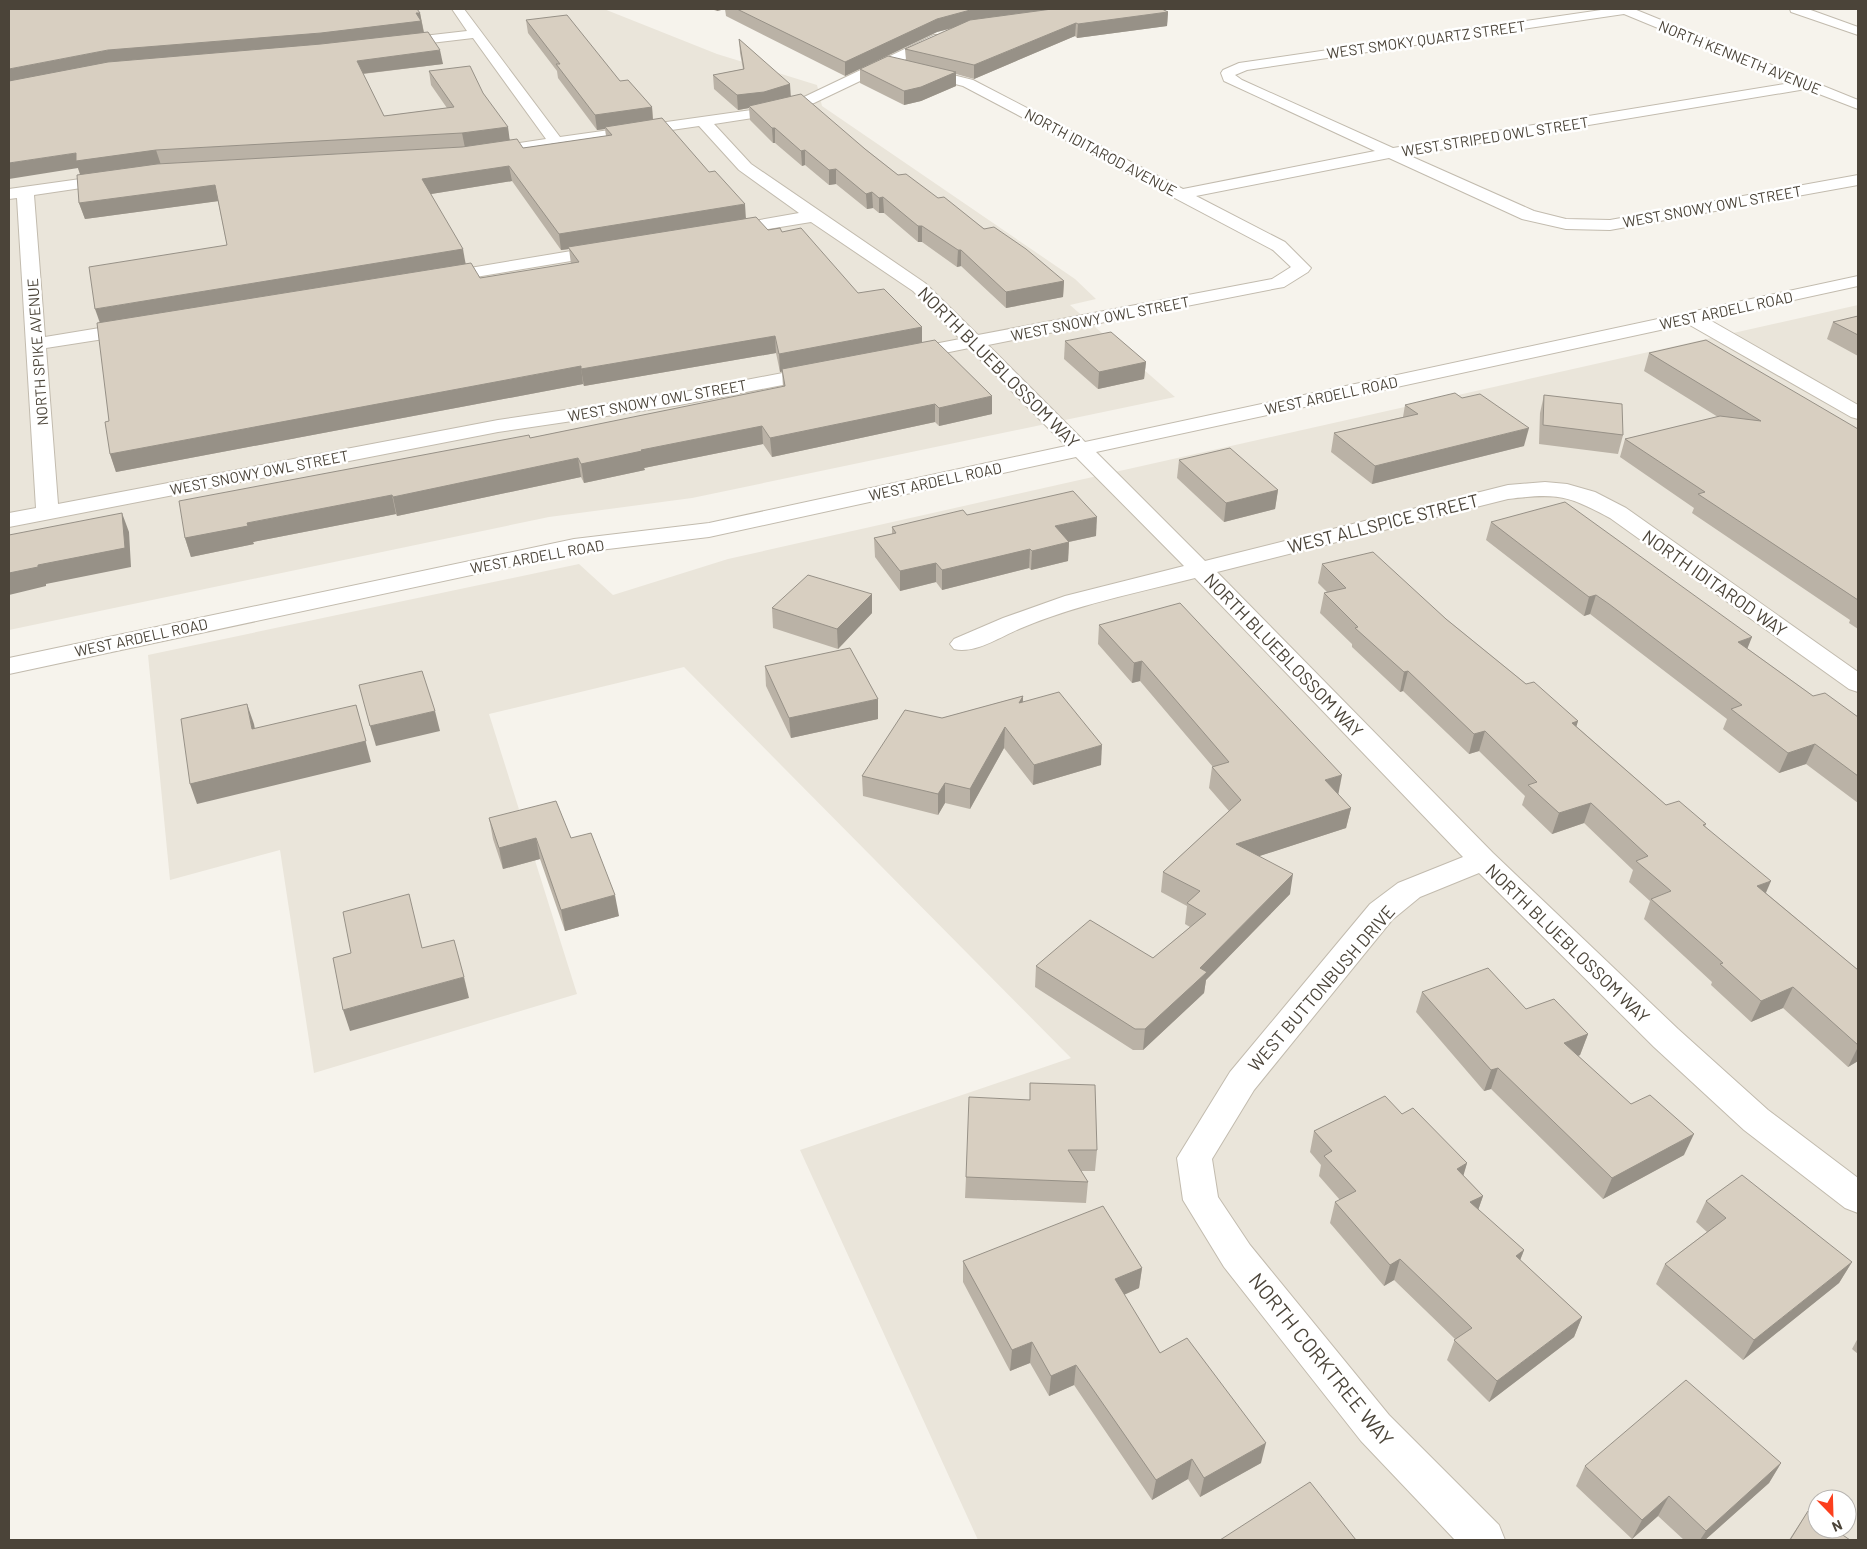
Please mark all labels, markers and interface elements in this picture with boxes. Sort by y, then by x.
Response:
street label: WEST SMOKY QUARTZ STREET [1325,16,1527,62]
street label: NORTH KENNETH AVENUE [1656,16,1824,98]
street label: NORTH IDITAROD AVENUE [1022,104,1180,200]
street label: WEST STRIPED OWL STREET [1400,112,1590,160]
street label: WEST SNOWY OWL STREET [1621,181,1803,231]
street label: NORTH SPIKE AVENUE [23,278,51,426]
street label: NORTH BLUEBLOSSOM WAY [914,282,1084,452]
street label: WEST ARDELL ROAD [1658,287,1794,333]
street label: WEST SNOWY OWL STREET [1009,292,1191,344]
street label: WEST ARDELL ROAD [1263,372,1399,418]
street label: WEST SNOWY OWL STREET [566,375,748,425]
street label: WEST SNOWY OWL STREET [168,446,350,498]
street label: WEST ARDELL ROAD [867,458,1003,504]
street label: WEST ALLSPICE STREET [1285,489,1481,557]
street label: NORTH IDITAROD WAY [1638,525,1792,641]
street label: WEST ARDELL ROAD [469,535,605,577]
street label: NORTH BLUEBLOSSOM WAY [1200,568,1368,742]
street label: WEST ARDELL ROAD [73,614,209,660]
street label: NORTH BLUEBLOSSOM WAY [1481,859,1655,1027]
street label: WEST BUTTONBUSH DRIVE [1243,900,1399,1076]
street label: NORTH CORKTREE WAY [1244,1267,1400,1451]
north arrow [1807,1489,1857,1539]
text: N [1830,1517,1845,1536]

